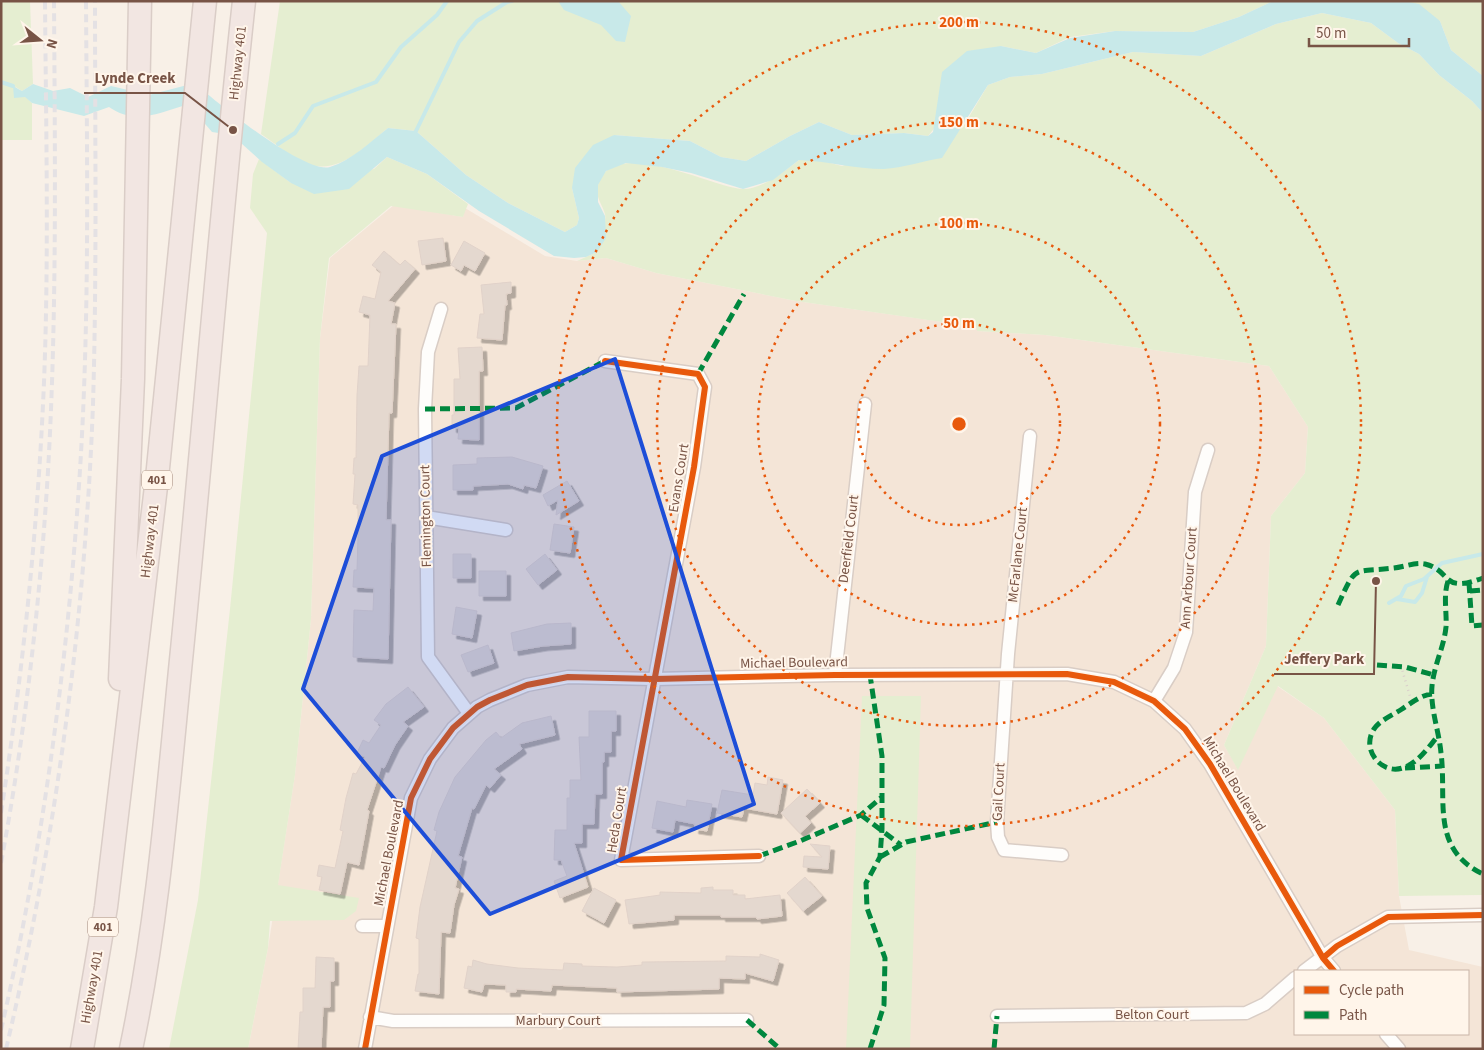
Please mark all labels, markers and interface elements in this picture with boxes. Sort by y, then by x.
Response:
text: 200 m [939,12,979,33]
north arrow [15,15,65,65]
scale bar [1309,15,1409,47]
text: 50 m [1316,23,1346,44]
street label: Highway 401 [224,25,252,101]
text: N [41,36,62,51]
callout: Lynde Creek [84,63,185,93]
text: Lynde Creek [94,68,176,89]
text: 150 m [939,112,979,133]
text: 100 m [939,213,979,234]
text: 50 m [943,313,975,334]
centre of rings [950,415,968,433]
street label: Evans Court [664,442,694,514]
street label: Flemington Court [415,464,437,567]
road number: 401 [142,470,172,490]
street label: Deerfield Court [834,493,864,584]
street label: Highway 401 [136,503,164,579]
street label: McFarlane Court [1003,506,1033,604]
street label: Ann Arbour Court [1175,526,1203,629]
callout: Jeffery Park [1274,644,1374,674]
text: Jeffery Park [1284,649,1365,670]
street label: Michael Boulevard [740,652,848,674]
street label: Michael Boulevard [1198,733,1270,835]
street label: Gail Court [987,762,1011,822]
street label: Heda Court [602,785,632,854]
street label: Michael Boulevard [369,798,409,908]
road number: 401 [88,918,118,936]
street label: Highway 401 [76,949,108,1025]
legend [1294,970,1469,1035]
text: Cycle path [1339,980,1404,1001]
street label: Belton Court [1115,1005,1189,1025]
text: Path [1339,1005,1367,1026]
street label: Marbury Court [516,1011,601,1031]

